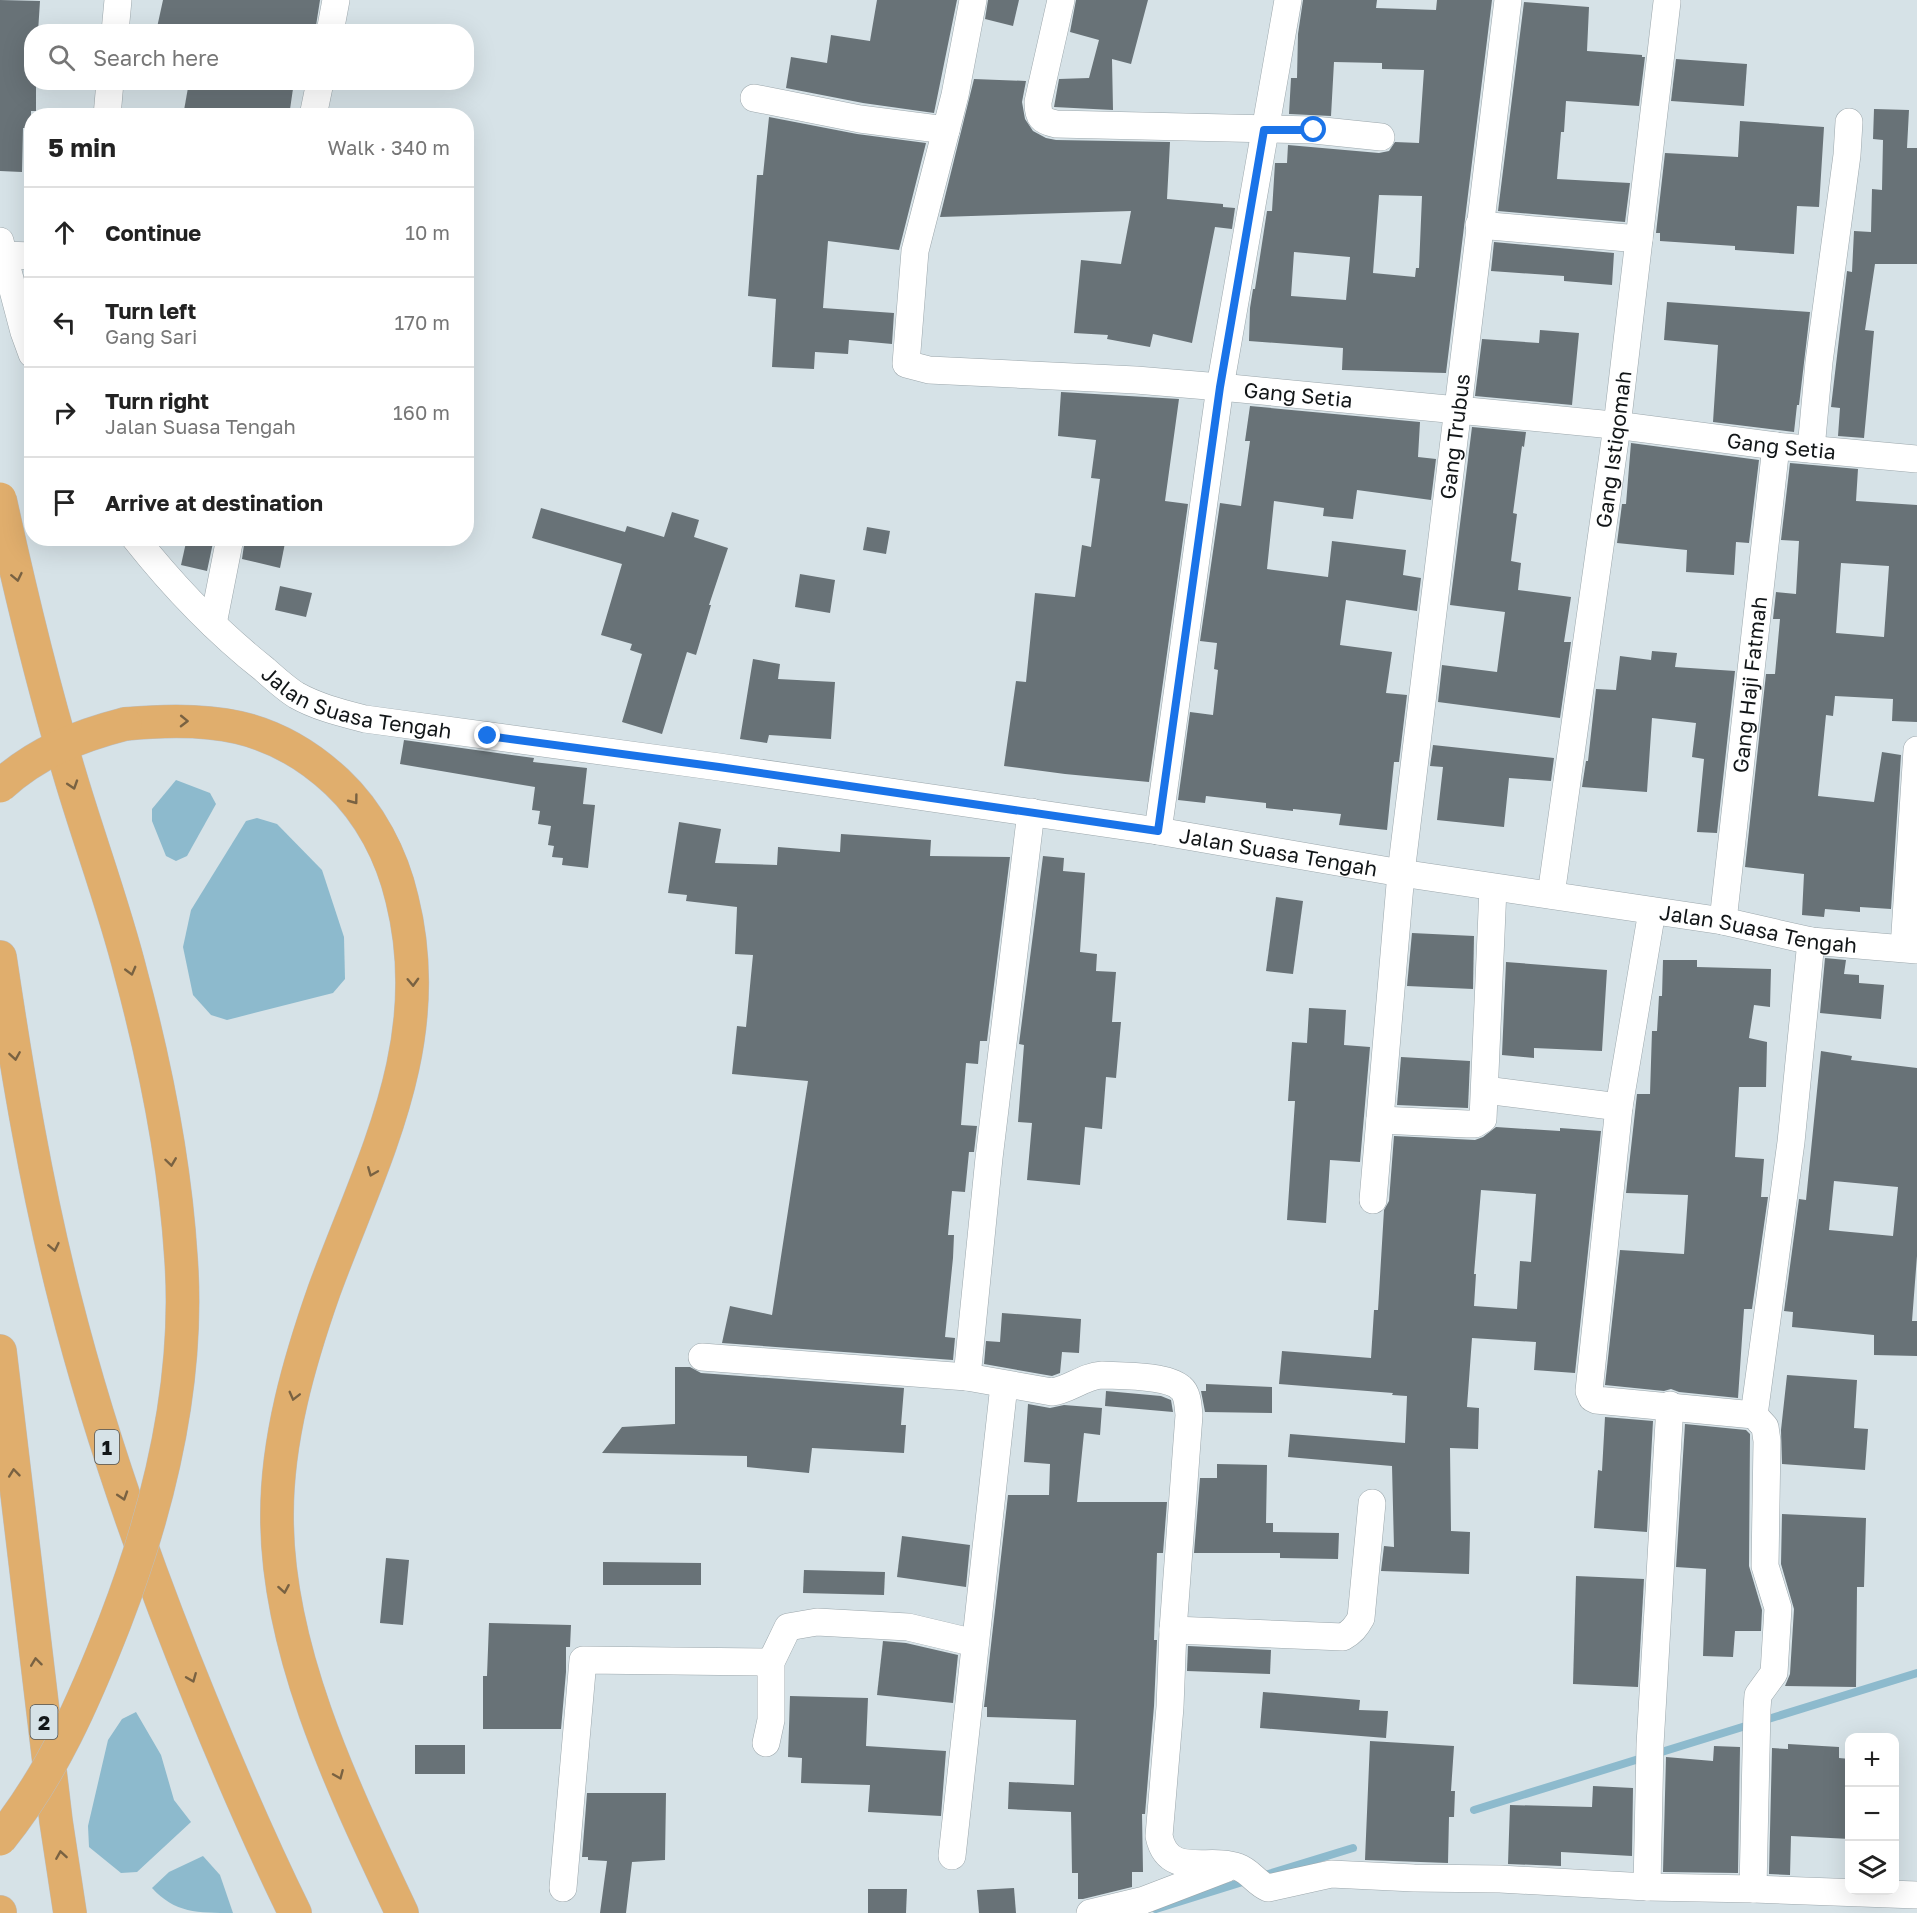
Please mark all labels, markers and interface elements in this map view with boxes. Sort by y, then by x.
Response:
search box [24,24,474,90]
icon: search [45,41,78,74]
text: Search here [93,44,219,71]
route start [1300,116,1326,142]
text: 5 min [48,132,116,163]
text: Walk · 340 m [328,135,450,159]
icon: ahead [48,216,81,249]
text: Continue [105,219,201,246]
text: 10 m [405,220,450,244]
text: Turn left [105,297,196,324]
icon: left [48,306,81,339]
text: 170 m [395,310,450,334]
text: Gang Sari [105,324,197,348]
street label: Gang Istiqomah [1590,369,1636,530]
street label: Gang Trubus [1434,372,1475,501]
street label: Gang Setia [1243,376,1354,413]
text: Turn right [105,387,209,414]
icon: right [48,396,81,429]
text: 160 m [393,400,450,424]
text: Jalan Suasa Tengah [105,414,296,438]
street label: Gang Setia [1725,427,1837,464]
icon: arrive [48,486,81,519]
text: Arrive at destination [105,489,323,516]
one-way arrow [10,571,23,581]
street label: Gang Haji Fatmah [1727,595,1772,774]
street label: Jalan Suasa Tengah [256,660,453,744]
one-way arrow [179,714,188,727]
route end [474,722,500,748]
one-way arrow [66,779,78,790]
one-way arrow [347,794,358,805]
street label: Jalan Suasa Tengah [1178,822,1380,882]
street label: Jalan Suasa Tengah [1658,899,1858,958]
one-way arrow [123,966,136,976]
one-way arrow [406,978,419,987]
one-way arrow [8,1051,21,1061]
one-way arrow [164,1157,176,1167]
one-way arrow [367,1165,379,1176]
one-way arrow [46,1242,59,1252]
one-way arrow [288,1390,301,1400]
road number: 1 [95,1430,119,1464]
one-way arrow [8,1468,20,1477]
one-way arrow [116,1490,128,1501]
one-way arrow [277,1583,290,1593]
one-way arrow [31,1657,43,1666]
one-way arrow [185,1672,197,1683]
road number: 2 [30,1705,57,1739]
map controls [1845,1733,1899,1895]
button: + [1845,1733,1899,1787]
one-way arrow [332,1769,344,1780]
button: − [1845,1787,1899,1841]
button: layers [1845,1841,1899,1895]
one-way arrow [56,1851,68,1860]

